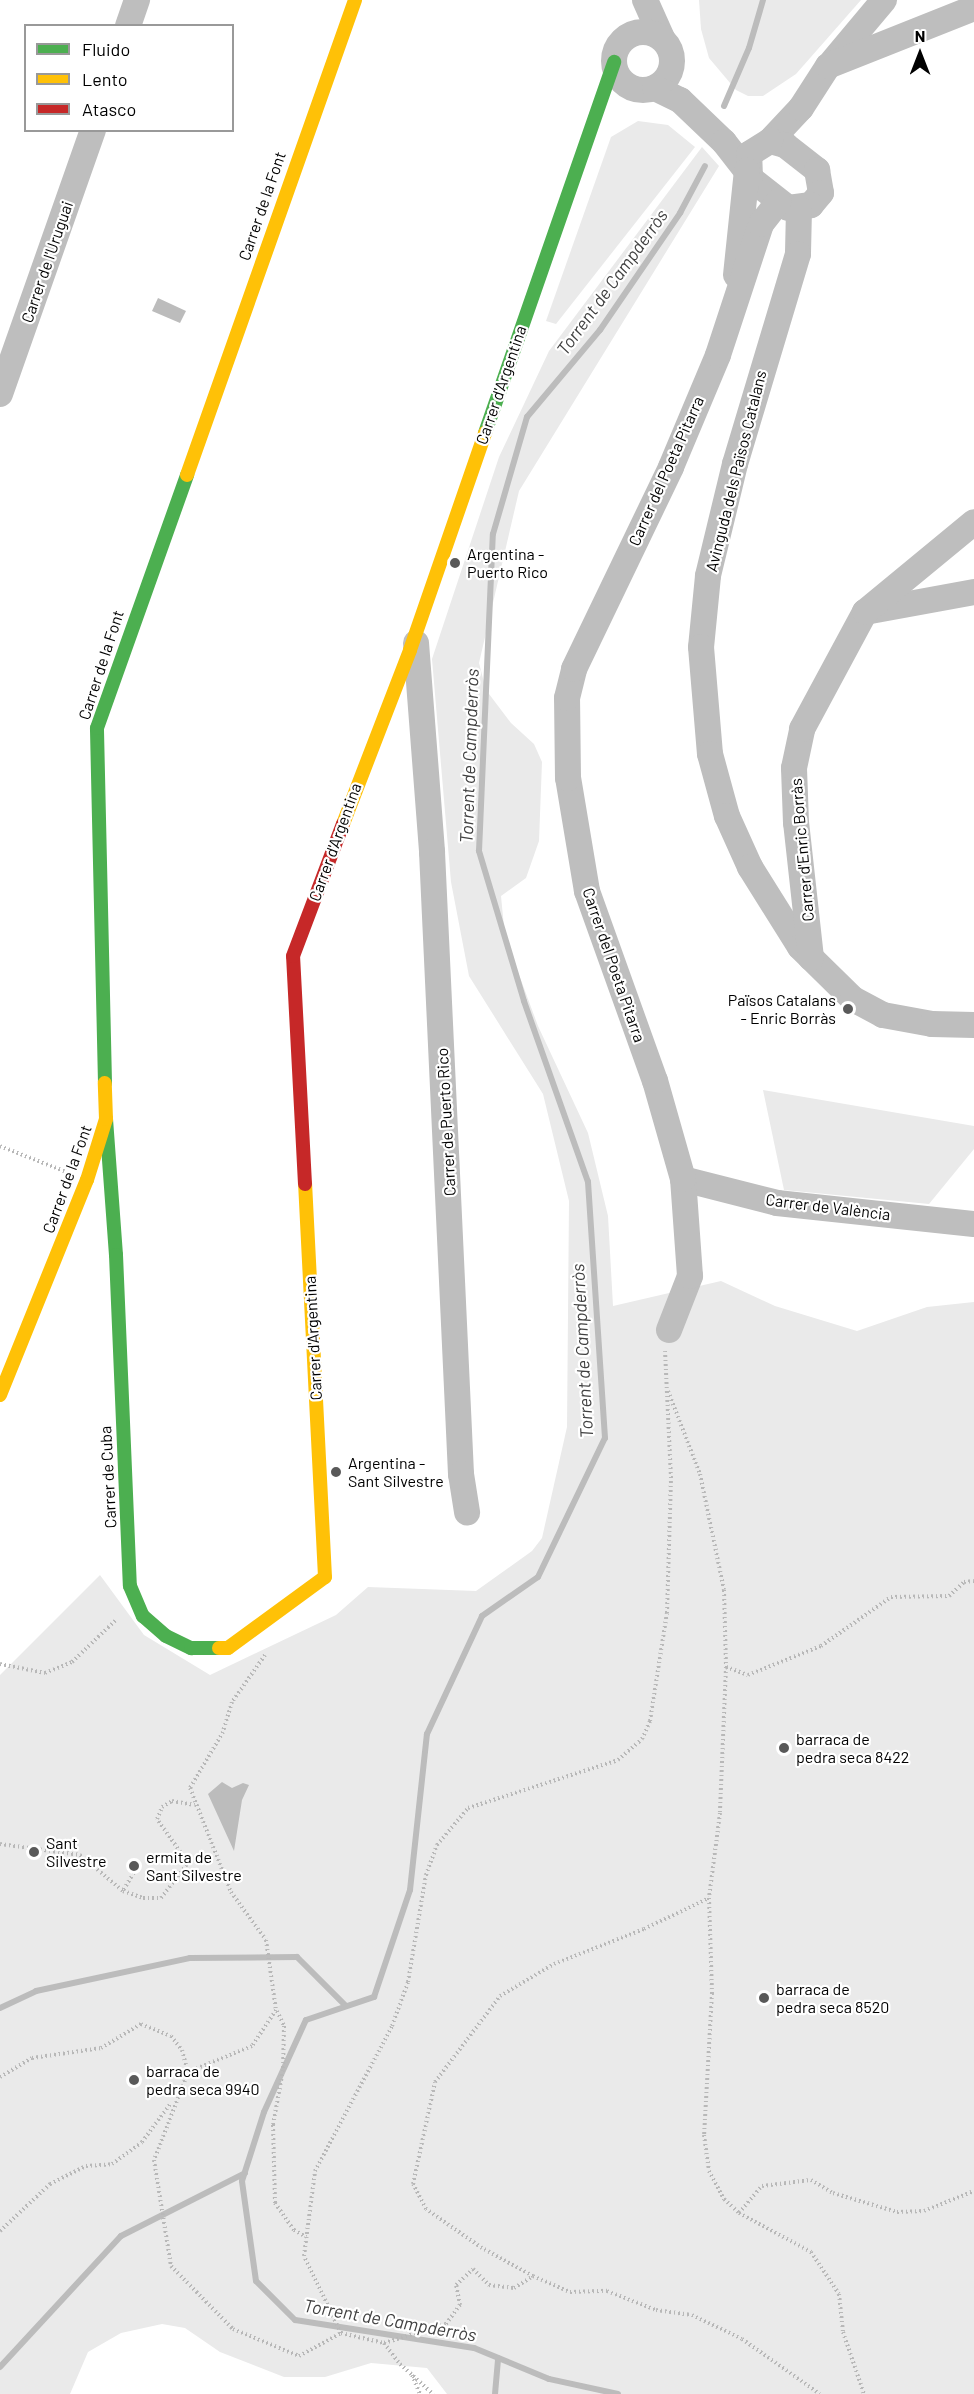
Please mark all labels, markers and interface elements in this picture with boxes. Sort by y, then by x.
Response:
legend [24,24,234,132]
north arrow [890,24,950,84]
text: N [915,26,925,45]
text: Fluido [82,38,130,60]
text: Lento [82,68,128,90]
text: Atasco [82,98,136,120]
street label: Carrer de la Font [234,149,290,263]
street label: Carrer de l'Uruguai [17,199,77,325]
water label: Torrent de Campderròs [552,205,672,359]
street label: Carrer d'Argentina [472,323,530,447]
street label: Avinguda dels Països Catalans [702,368,770,574]
street label: Carrer del Poeta Pitarra [624,393,708,549]
place label: Argentina - Puerto Rico [467,544,548,582]
marker: Argentina - Puerto Rico [448,556,462,570]
street label: Carrer de la Font [74,608,128,722]
water label: Torrent de Campderròs [455,668,483,844]
street label: Carrer d'Enric Borràs [786,778,818,922]
street label: Carrer d'Argentina [305,780,365,904]
street label: Carrer del Poeta Pitarra [579,885,649,1045]
place label: Països Catalans - Enric Borràs [728,990,836,1028]
marker: Països Catalans - Enric Borràs [841,1002,855,1016]
street label: Carrer de Puerto Rico [433,1047,459,1197]
street label: Carrer de la Font [38,1122,96,1236]
street label: Carrer de València [765,1190,891,1224]
water label: Torrent de Campderròs [567,1263,597,1439]
street label: Carrer d'Argentina [300,1275,326,1401]
street label: Carrer de Cuba [96,1425,120,1529]
place label: Argentina - Sant Silvestre [348,1453,444,1491]
marker: Argentina - Sant Silvestre [329,1465,343,1479]
place label: barraca de pedra seca 8422 [796,1729,909,1767]
marker: barraca de pedra seca 8422 [777,1741,791,1755]
place label: Sant Silvestre [46,1833,107,1871]
marker: Sant Silvestre [27,1845,41,1859]
place label: ermita de Sant Silvestre [146,1847,242,1885]
marker: ermita de Sant Silvestre [127,1859,141,1873]
place label: barraca de pedra seca 8520 [776,1979,889,2017]
marker: barraca de pedra seca 8520 [757,1991,771,2005]
place label: barraca de pedra seca 9940 [146,2061,260,2099]
marker: barraca de pedra seca 9940 [127,2073,141,2087]
water label: Torrent de Campderròs [302,2294,478,2346]

